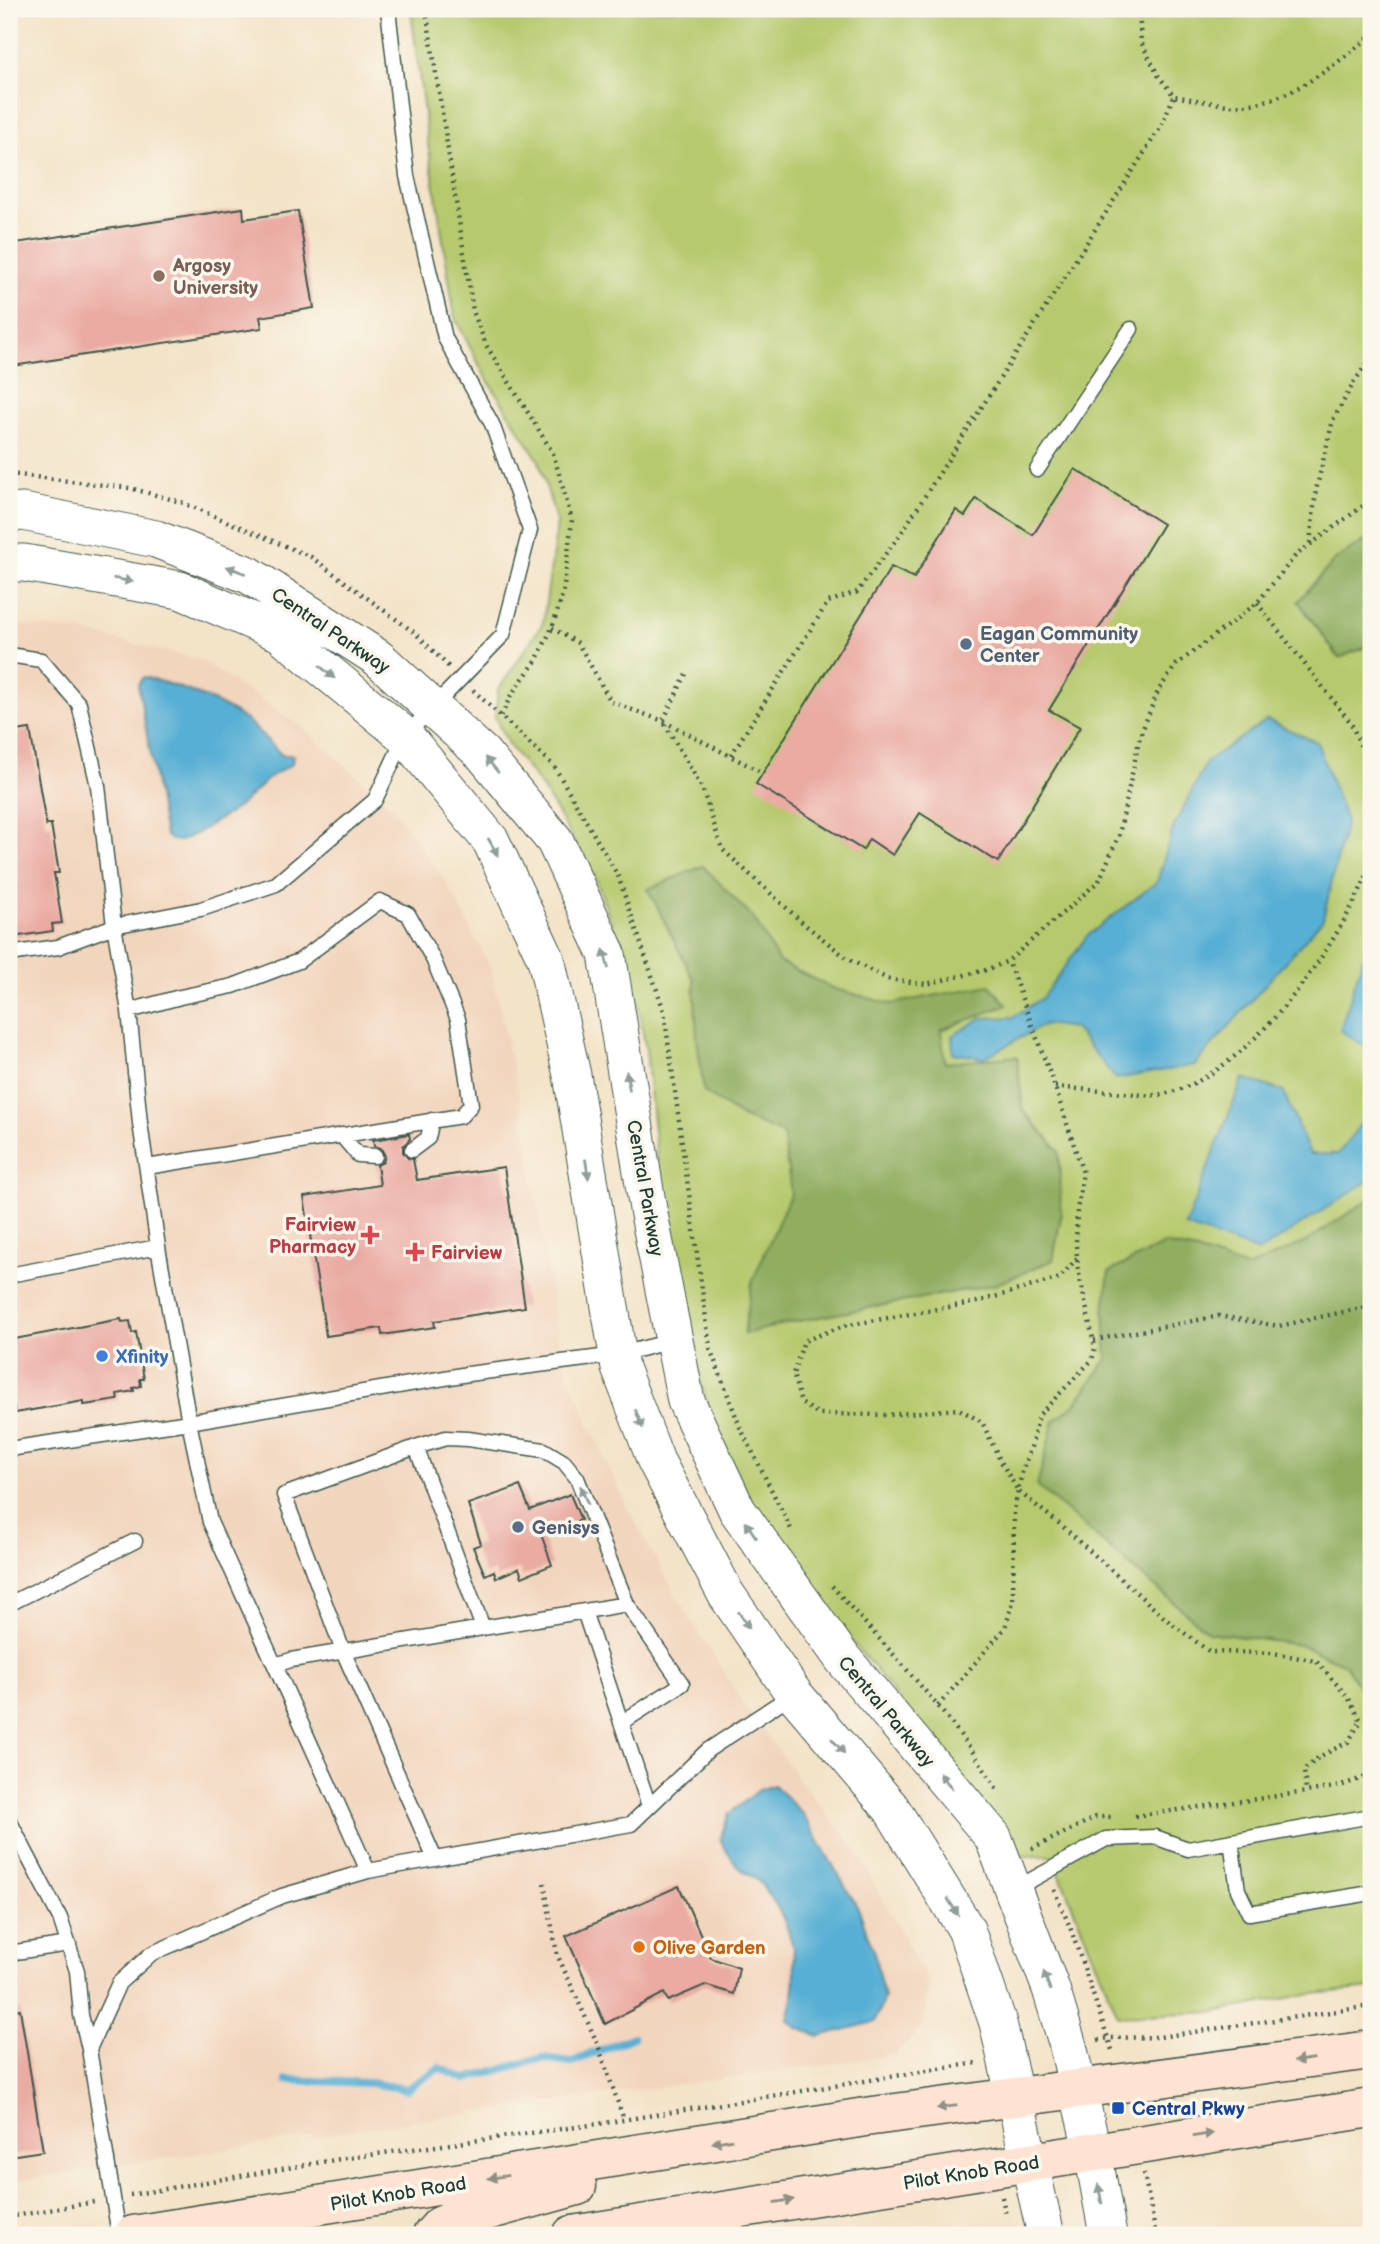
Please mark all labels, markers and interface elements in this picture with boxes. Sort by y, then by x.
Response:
place label: Argosy University [172,255,258,300]
marker: Argosy University [151,268,167,284]
one-way arrow [226,565,247,576]
one-way arrow [112,575,134,586]
street label: Central Parkway [267,583,394,680]
place label: Eagan Community Center [980,623,1138,668]
marker: Eagan Community Center [958,636,974,652]
one-way arrow [317,664,335,679]
one-way arrow [485,756,500,773]
one-way arrow [487,837,498,857]
one-way arrow [600,947,611,969]
one-way arrow [622,1070,633,1092]
street label: Central Parkway [621,1118,668,1259]
one-way arrow [582,1158,593,1180]
place label: Fairview Pharmacy [269,1214,357,1259]
marker: Fairview Pharmacy [362,1227,378,1243]
marker: Fairview [405,1242,425,1262]
place label: Fairview [431,1242,503,1265]
place label: Xfinity [116,1346,169,1369]
marker: Xfinity [94,1348,110,1364]
one-way arrow [634,1409,645,1430]
one-way arrow [578,1484,589,1505]
place label: Genisys [532,1517,600,1540]
marker: Genisys [510,1519,526,1535]
one-way arrow [744,1521,758,1539]
one-way arrow [737,1611,750,1630]
street label: Central Parkway [833,1652,939,1773]
one-way arrow [830,1737,845,1754]
one-way arrow [938,1772,953,1790]
one-way arrow [946,1898,959,1917]
place label: Olive Garden [653,1937,766,1960]
marker: Olive Garden [631,1939,647,1955]
one-way arrow [1042,1970,1053,1991]
one-way arrow [1293,2054,1315,2065]
place label: Central Pkwy [1132,2098,1245,2121]
marker: Central Pkwy [1110,2100,1126,2116]
one-way arrow [936,2101,958,2112]
one-way arrow [1192,2129,1214,2140]
one-way arrow [711,2136,733,2147]
street label: Pilot Knob Road [902,2151,1041,2196]
street label: Pilot Knob Road [329,2172,468,2217]
one-way arrow [487,2172,509,2183]
one-way arrow [1094,2183,1105,2205]
one-way arrow [773,2195,795,2206]

